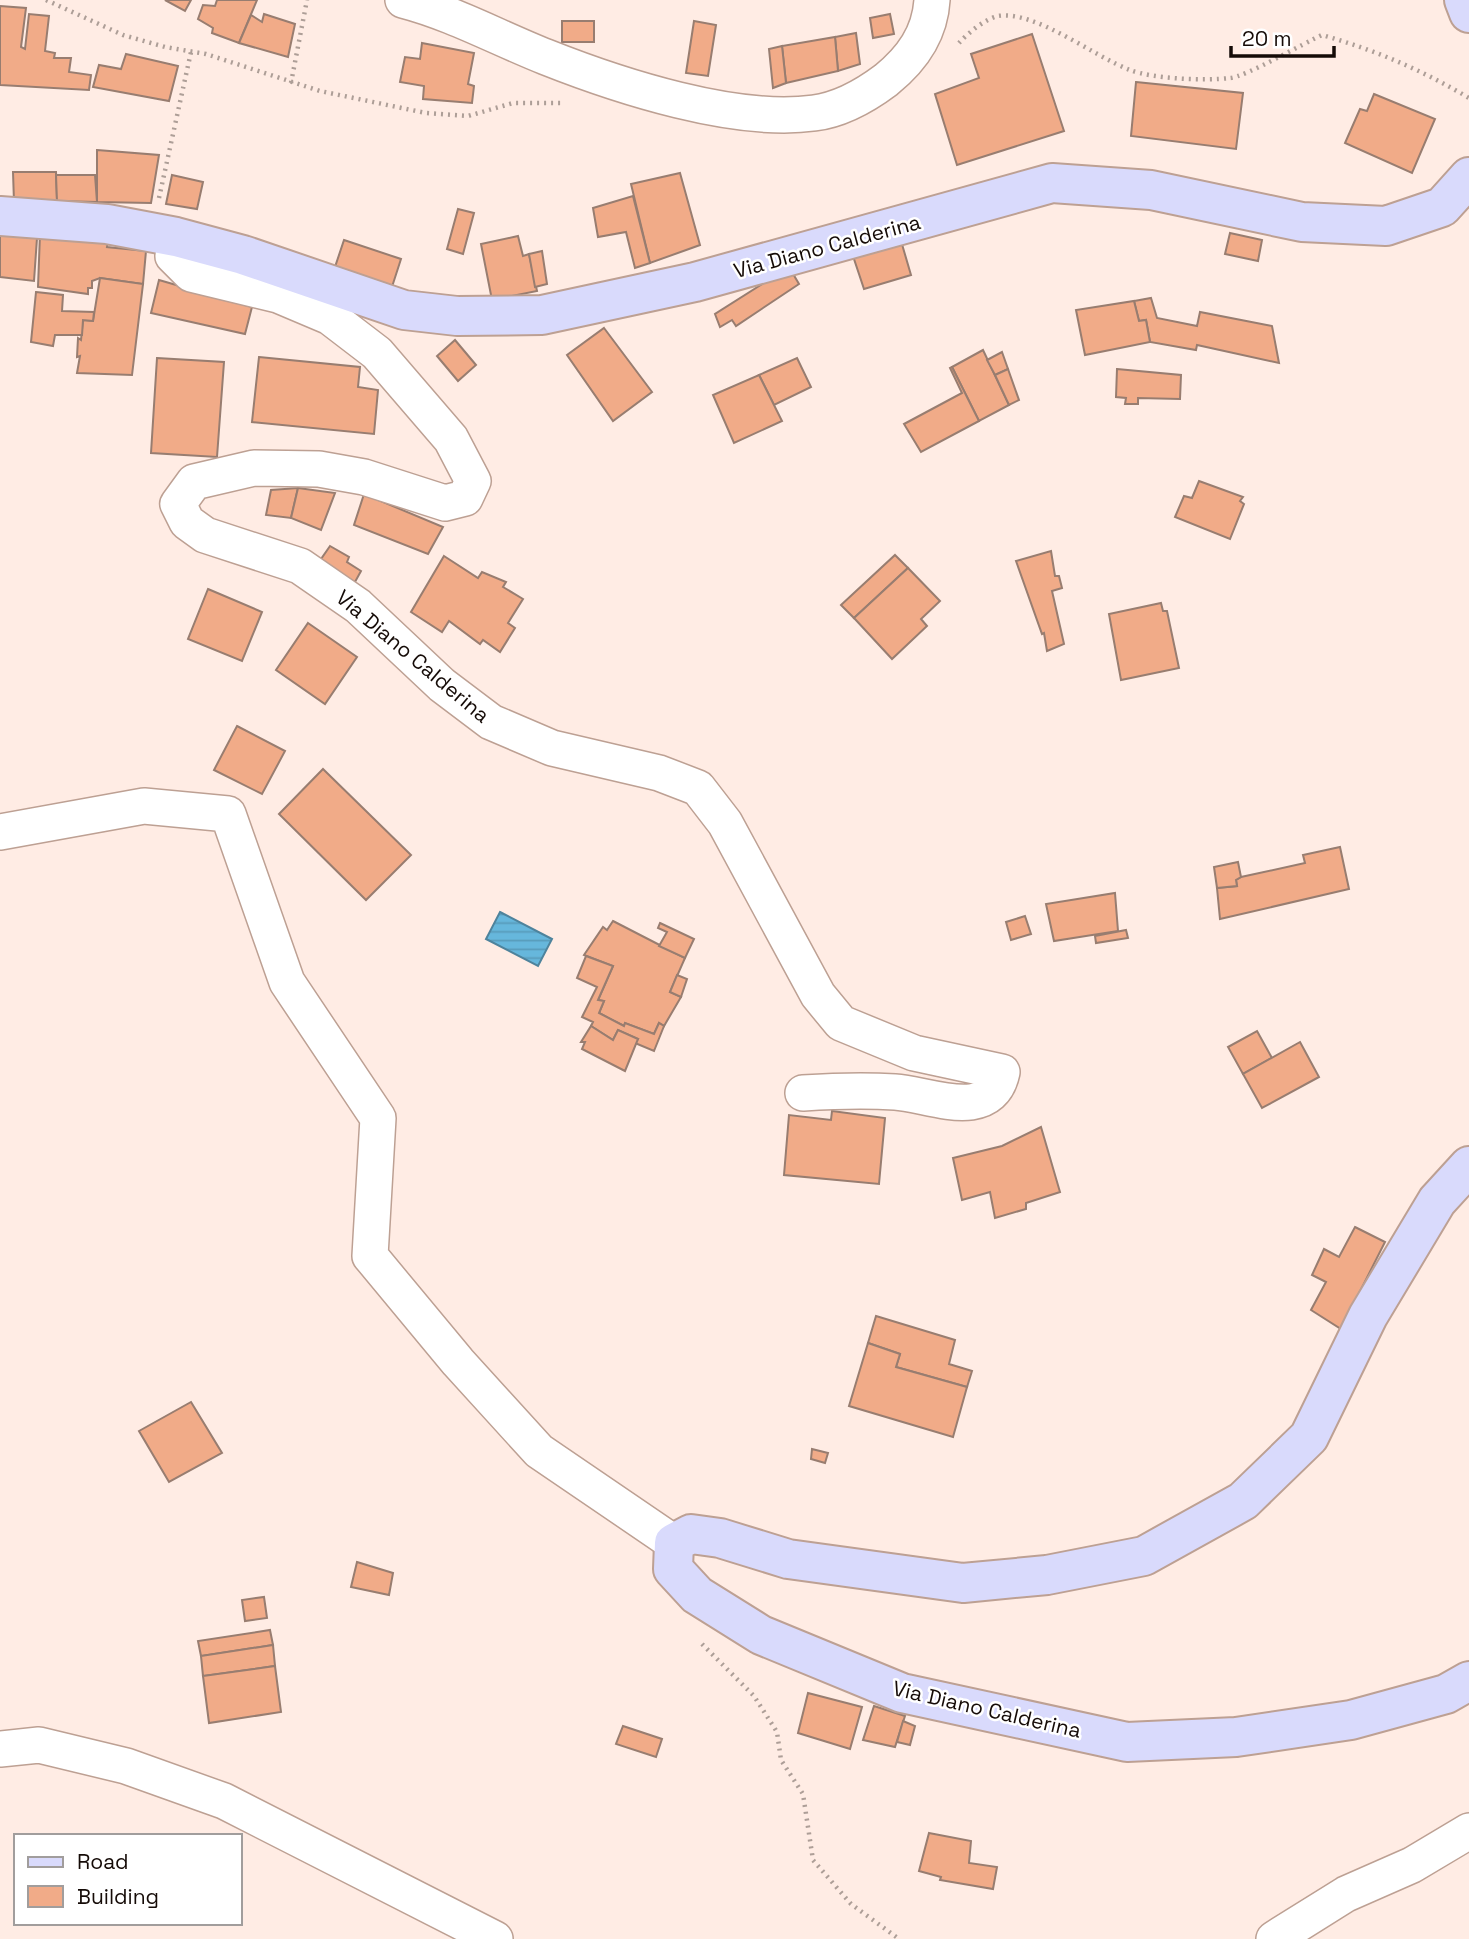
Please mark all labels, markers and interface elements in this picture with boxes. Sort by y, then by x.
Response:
scale bar [1231,14,1334,58]
text: 20 m [1242,25,1292,52]
street label: Via Diano Calderina [730,208,924,284]
street label: Via Diano Calderina [331,584,495,728]
street label: Via Diano Calderina [890,1674,1084,1744]
legend [14,1834,242,1925]
text: Road [77,1848,129,1875]
text: Building [77,1883,159,1910]

